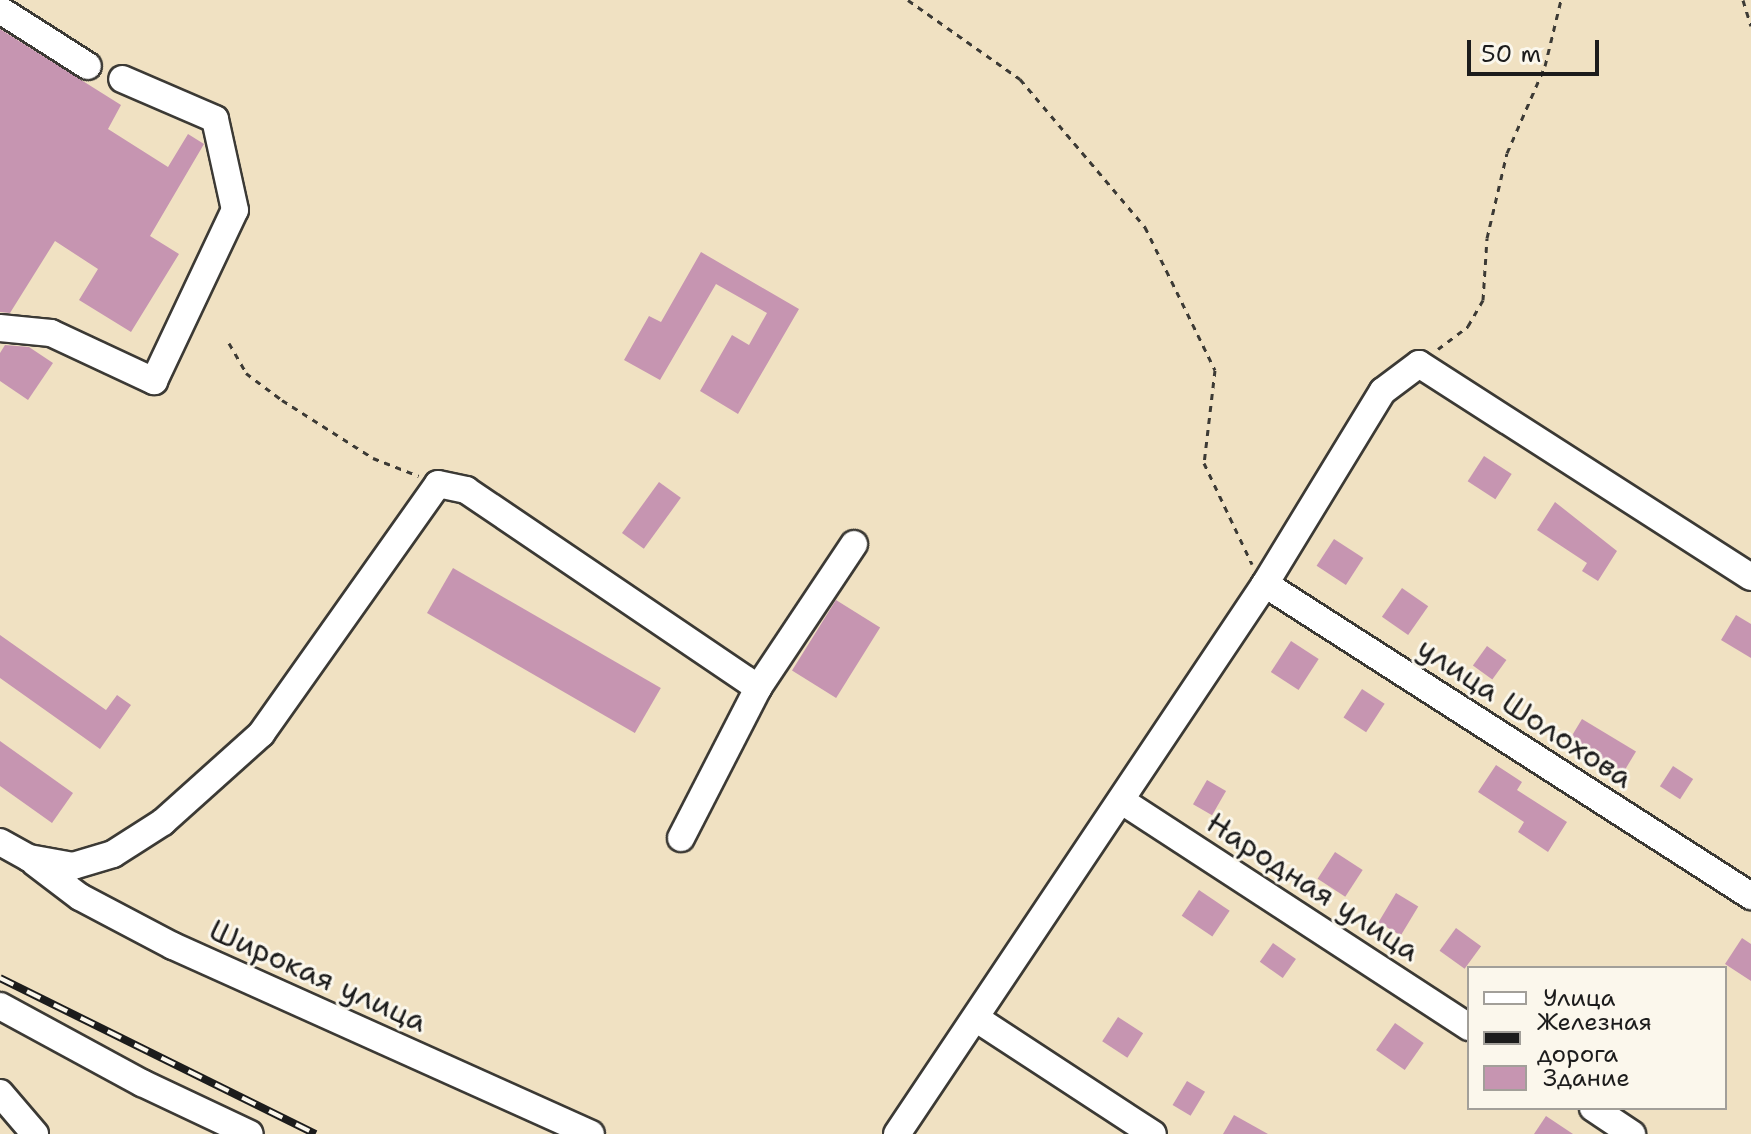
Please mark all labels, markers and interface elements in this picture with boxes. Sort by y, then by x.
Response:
scale bar [1471,24,1603,74]
text: 50 m [1481,38,1541,70]
street label: улица Шолохова [1411,630,1639,796]
street label: Народная улица [1200,805,1426,969]
street label: Широкая улица [204,912,432,1040]
legend [1467,966,1727,1110]
text: Улица [1543,982,1616,1014]
text: Железная дорога [1537,1006,1652,1070]
text: Здание [1543,1062,1630,1094]

